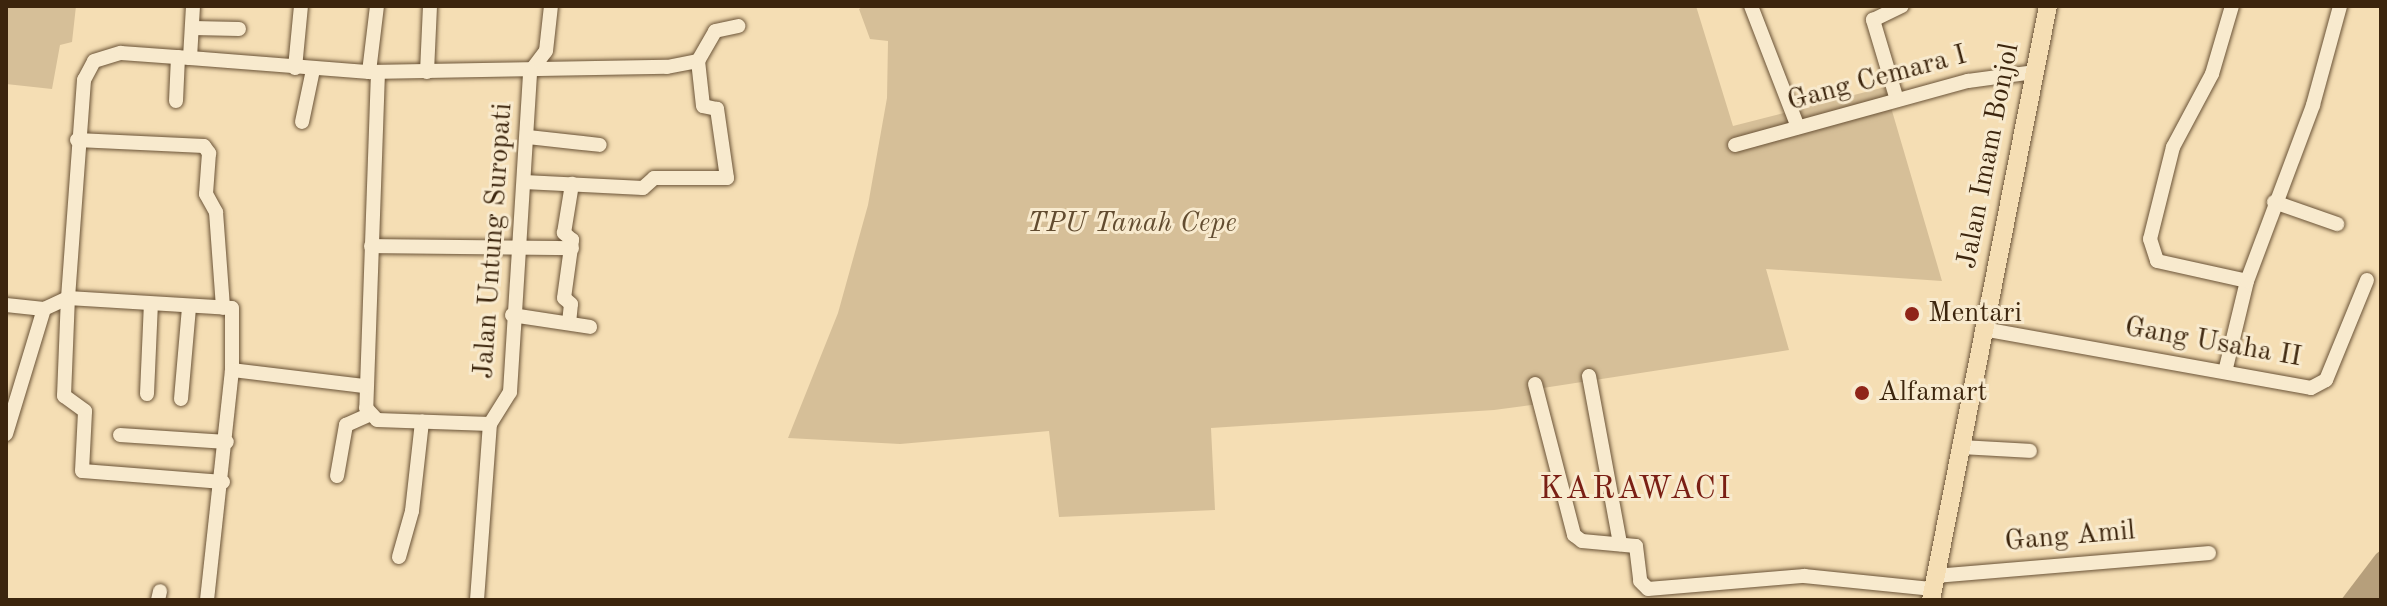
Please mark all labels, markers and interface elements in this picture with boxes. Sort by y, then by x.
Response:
street label: Gang Cemara I [1784,39,1970,119]
street label: Jalan Imam Bonjol [1951,40,2027,272]
street label: Jalan Untung Suropati [468,102,520,380]
park label: TPU Tanah Cepe [1027,207,1237,241]
place label: Mentari [1928,297,2022,331]
marker: Mentari [1903,305,1921,323]
street label: Gang Usaha II [2122,311,2304,375]
place label: Alfamart [1878,376,1987,410]
marker: Alfamart [1853,384,1871,402]
district label: KARAWACI [1539,471,1733,509]
street label: Gang Amil [2003,515,2137,559]

